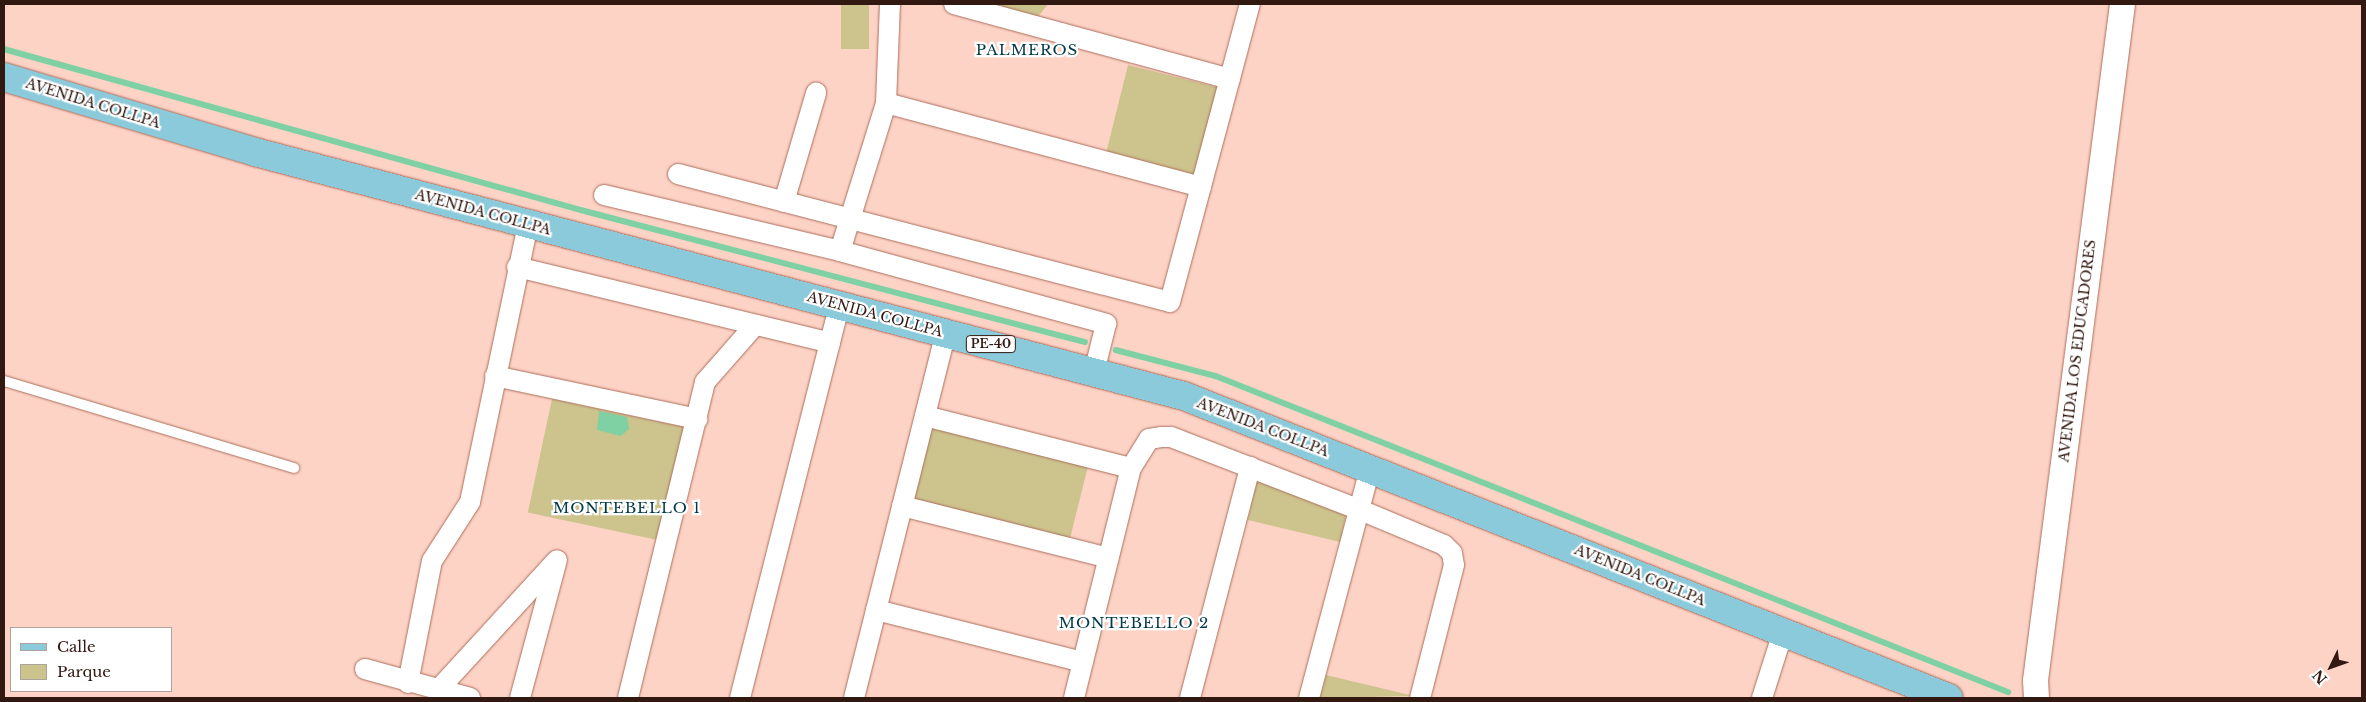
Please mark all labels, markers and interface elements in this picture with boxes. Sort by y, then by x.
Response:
district label: PALMEROS [975,41,1079,59]
street label: AVENIDA COLLPA [23,74,163,132]
street label: AVENIDA COLLPA [413,186,553,238]
street label: AVENIDA LOS EDUCADORES [2055,239,2099,463]
street label: AVENIDA COLLPA [805,288,945,340]
road number: PE-40 [965,334,1017,354]
street label: AVENIDA COLLPA [1194,394,1332,460]
district label: MONTEBELLO 1 [552,499,702,517]
street label: AVENIDA COLLPA [1572,541,1708,609]
district label: MONTEBELLO 2 [1057,614,1211,632]
legend [10,627,172,692]
text: Calle [57,637,96,656]
north arrow [2306,642,2356,692]
text: Parque [57,662,111,681]
text: N [2309,666,2331,688]

